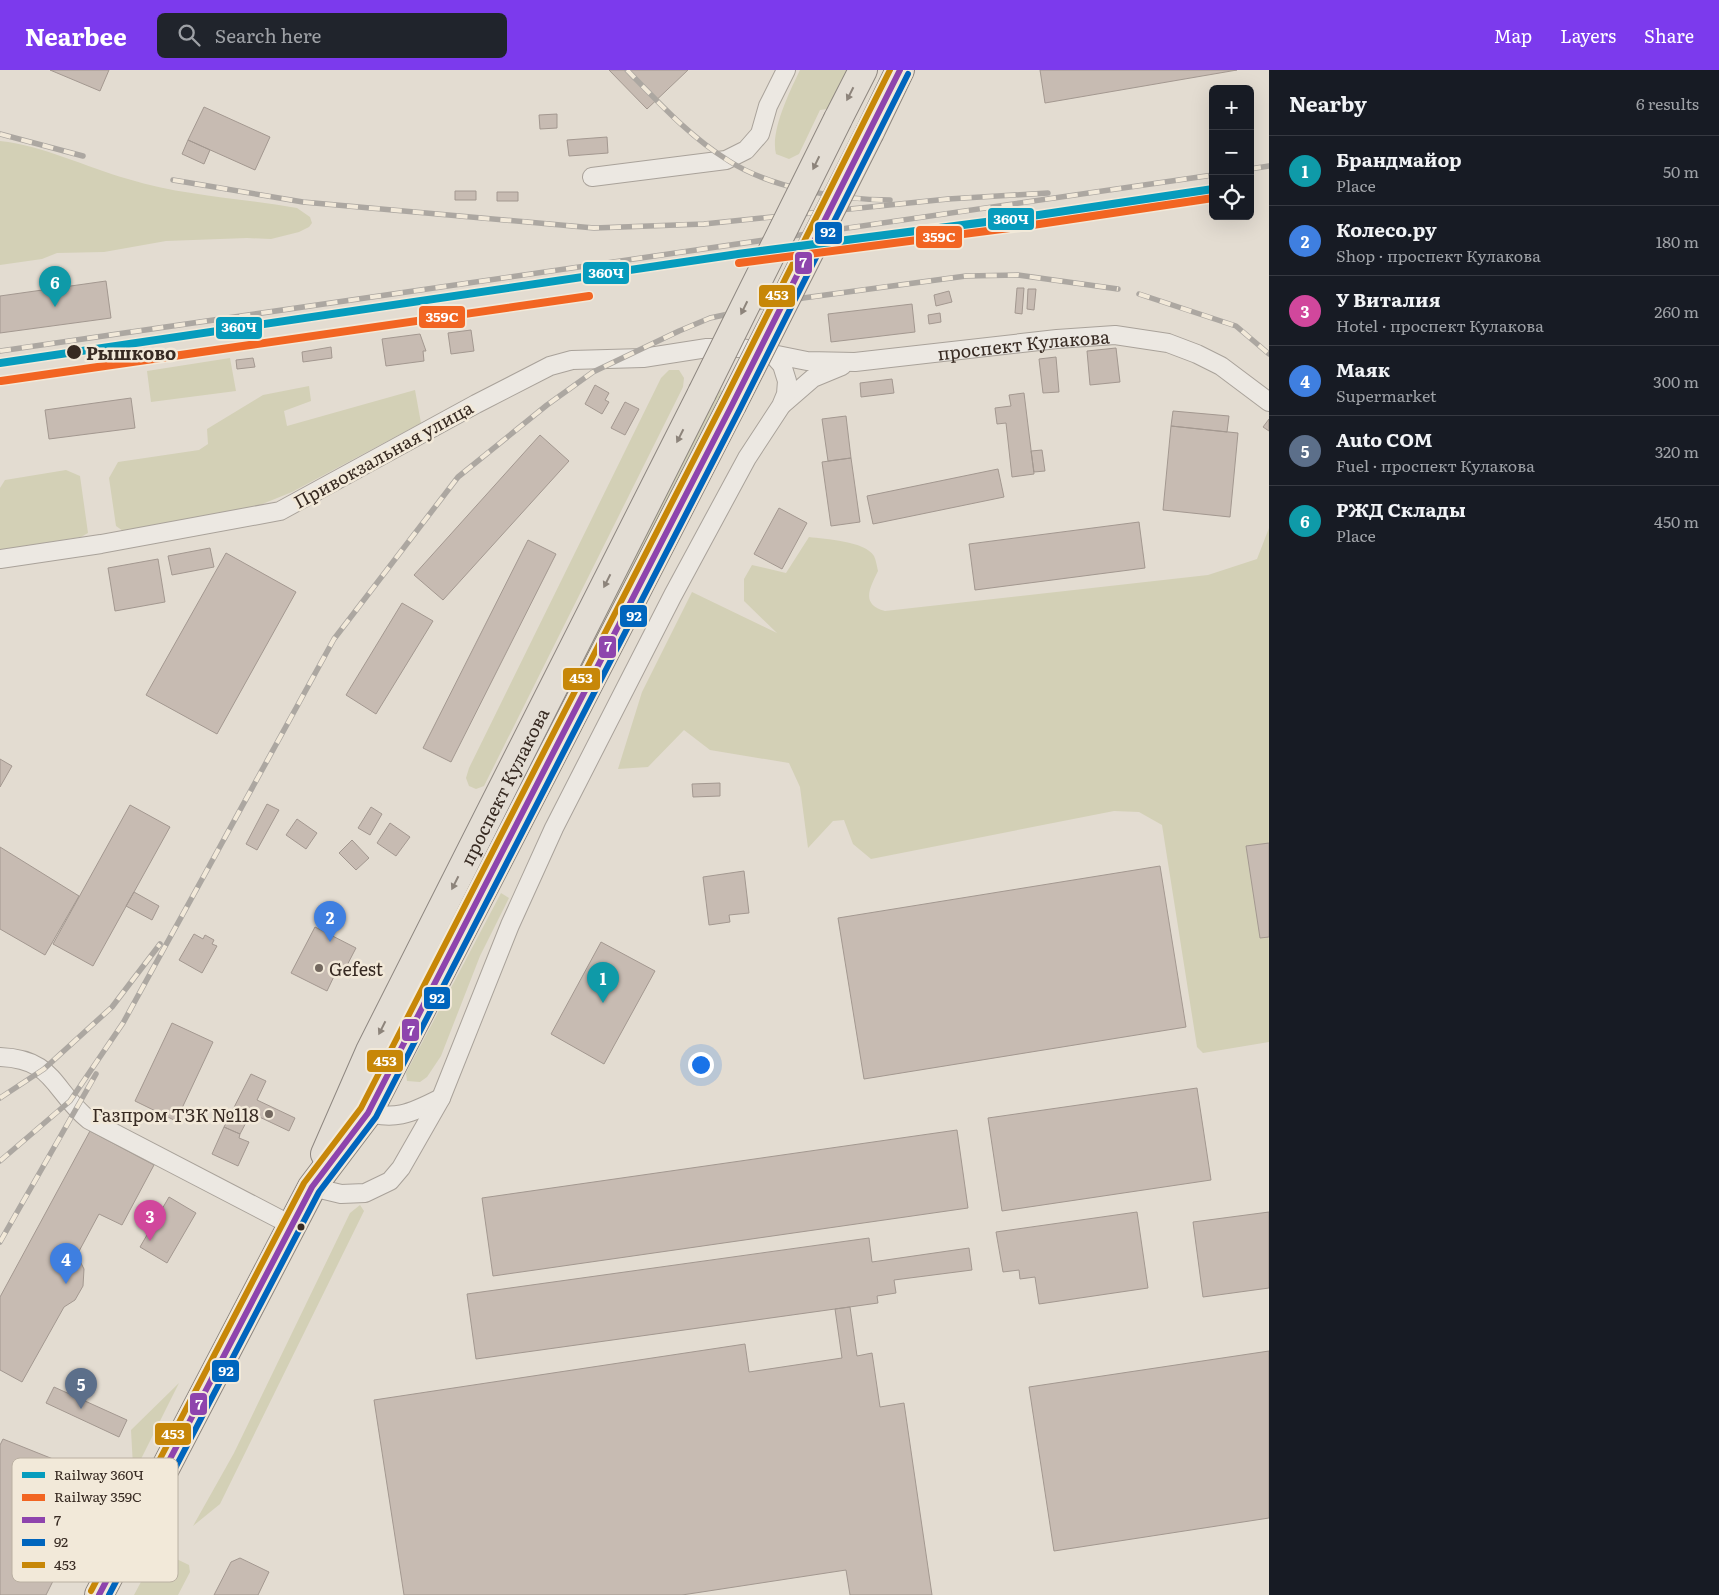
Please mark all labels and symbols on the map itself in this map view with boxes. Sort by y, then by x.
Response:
one-way arrow [846,87,854,102]
one-way arrow [812,155,820,170]
line badge: 360Ч [987,207,1035,231]
text: 360Ч [993,208,1029,228]
line badge: 92 [814,221,843,245]
text: 92 [820,221,836,241]
line badge: 359С [915,225,963,249]
text: 359С [922,226,956,246]
line badge: 7 [794,251,813,275]
text: 7 [799,251,807,271]
line badge: 360Ч [582,261,630,285]
text: 360Ч [588,262,624,282]
pin: 6 [39,266,71,307]
line badge: 453 [758,284,796,308]
text: 453 [765,284,789,304]
one-way arrow [740,301,748,315]
line badge: 359С [418,305,466,329]
text: 359С [425,306,459,326]
line badge: 360Ч [215,316,263,340]
text: 360Ч [221,316,257,336]
street label: проспект Кулакова [936,322,1111,366]
place label: Рышково [86,339,176,366]
marker: Рышково [65,343,83,361]
street label: Привокзальная улица [288,393,478,515]
one-way arrow [676,429,684,444]
one-way arrow [603,574,611,589]
line badge: 92 [619,604,648,628]
text: 92 [626,605,642,625]
line badge: 7 [598,635,617,659]
text: 7 [604,635,612,655]
line badge: 453 [562,667,601,691]
text: 453 [569,667,593,687]
street label: проспект Кулакова [453,702,555,870]
one-way arrow [451,876,459,890]
pin: 2 [314,901,346,942]
place label: Gefest [329,955,384,982]
marker: Gefest [313,962,325,974]
pin: 1 [587,962,619,1003]
line badge: 92 [423,986,451,1010]
text: 92 [429,987,445,1007]
line badge: 7 [401,1018,420,1042]
text: 7 [407,1019,415,1039]
one-way arrow [378,1021,386,1035]
line badge: 453 [366,1049,404,1073]
text: 453 [373,1050,397,1070]
your location [688,1052,714,1078]
place label: Газпром ТЗК №118 [92,1101,259,1128]
marker: Газпром ТЗК №118 [263,1108,275,1120]
pin: 3 [134,1200,166,1241]
unlabelled marker [296,1222,306,1232]
pin: 4 [50,1243,82,1284]
line badge: 92 [211,1359,240,1383]
text: 92 [218,1360,234,1380]
pin: 5 [65,1368,97,1409]
line badge: 7 [189,1392,208,1416]
text: 7 [195,1393,203,1413]
line badge: 453 [154,1422,192,1446]
text: 453 [161,1423,185,1443]
legend [12,1458,178,1582]
text: Railway 360Ч [54,1464,144,1484]
text: Railway 359С [54,1486,142,1506]
text: 7 [54,1509,61,1529]
text: 92 [54,1531,68,1551]
text: 453 [54,1554,76,1574]

